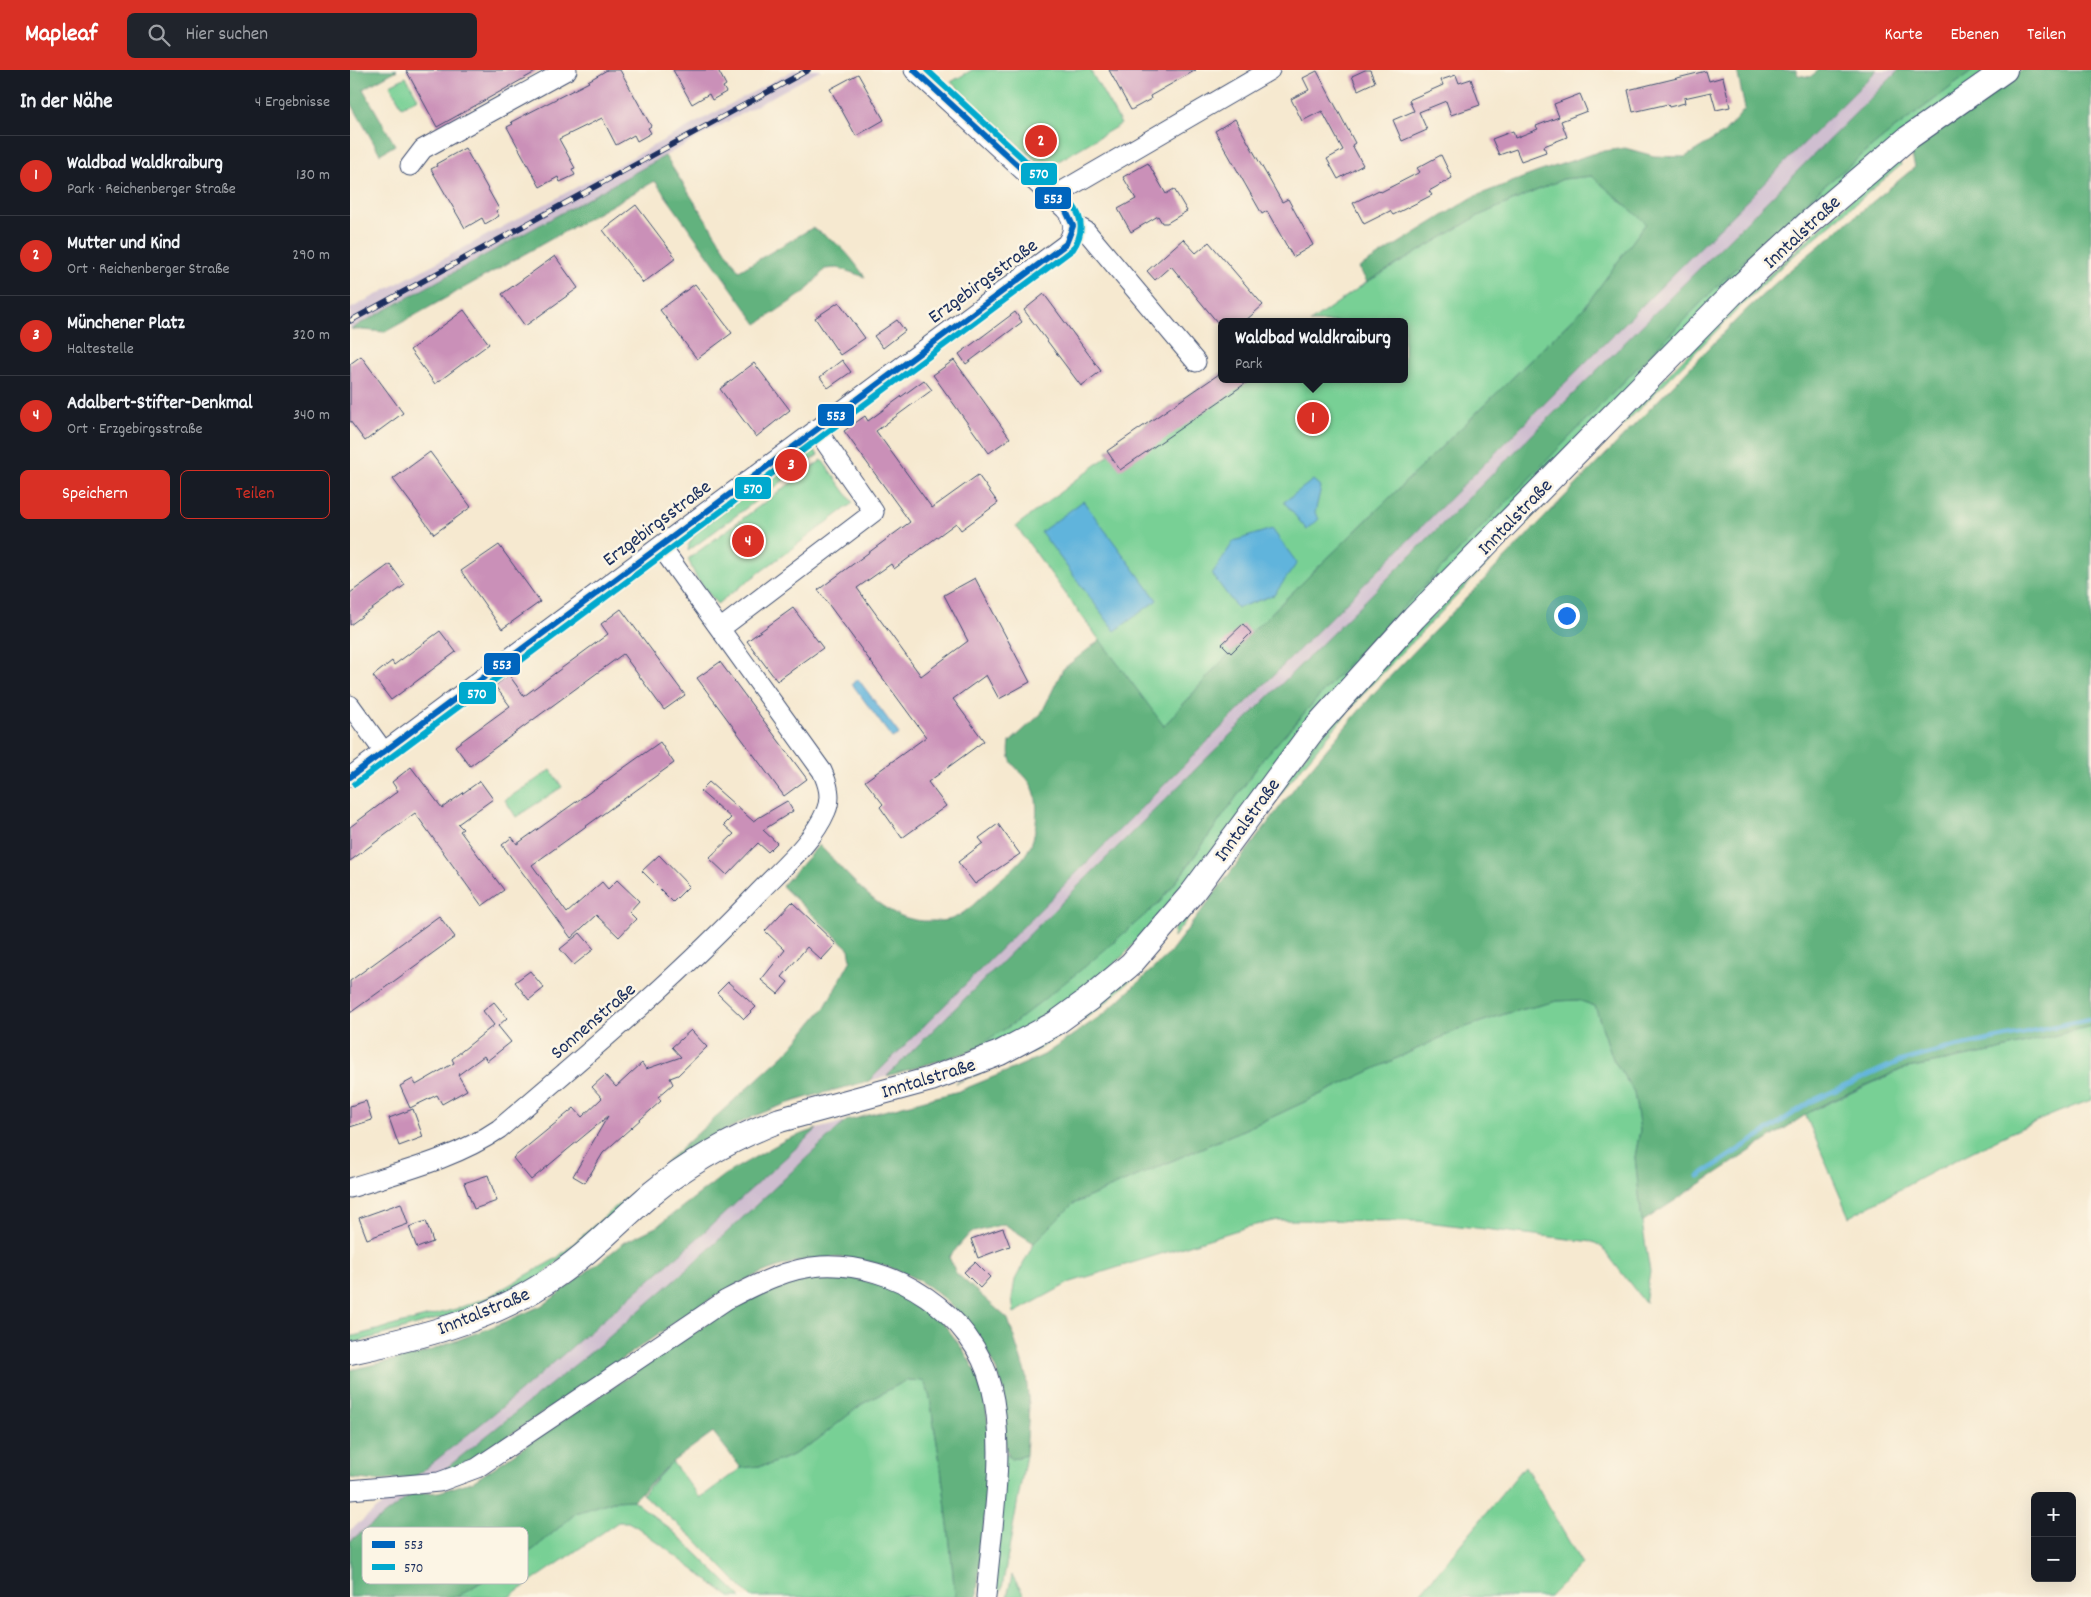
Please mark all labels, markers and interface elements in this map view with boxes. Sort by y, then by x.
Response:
search box [127,13,477,58]
text: Mapleaf [25,18,97,52]
icon: search [145,21,173,49]
text: Hier suchen [185,22,268,49]
text: Karte [1885,23,1923,48]
text: Ebenen [1951,23,1999,48]
text: Teilen [2027,23,2066,48]
text: In der Nähe [20,88,112,118]
text: 4 Ergebnisse [255,91,330,114]
pin: 2 [1025,122,1057,160]
text: Waldbad Waldkraiburg [67,151,223,178]
line badge: 570 [1020,162,1058,186]
text: 1 [34,164,38,187]
text: 130 m [296,164,330,187]
text: 570 [1029,165,1049,185]
text: Park · Reichenberger Straße [67,178,236,201]
line badge: 553 [1034,186,1072,210]
text: 553 [1043,190,1063,210]
street label: Inntalstraße [1758,190,1848,277]
text: Mutter und Kind [67,231,180,258]
street label: Erzgebirgsstraße [923,233,1045,332]
text: 2 [33,244,40,267]
text: 290 m [292,244,330,267]
text: Ort · Reichenberger Straße [67,258,230,281]
text: Münchener Platz [67,311,185,338]
popup [1218,318,1408,383]
text: 3 [32,324,40,347]
text: 320 m [293,324,330,347]
text: Waldbad Waldkraiburg [1235,326,1391,353]
text: Haltestelle [67,338,134,361]
text: Park [1235,353,1262,376]
text: Adalbert-Stifter-Denkmal [67,391,253,418]
pin: 1 [1297,399,1329,437]
line badge: 553 [817,403,855,427]
text: 4 [33,404,39,427]
text: 340 m [293,404,330,427]
text: 553 [826,407,846,427]
text: Ort · Erzgebirgsstraße [67,418,203,441]
pin: 3 [775,446,807,484]
button: Speichern [20,470,170,519]
button: Teilen [180,470,330,519]
street label: Inntalstraße [1472,473,1560,563]
street label: Erzgebirgsstraße [598,474,718,575]
line badge: 570 [734,476,772,500]
text: 570 [743,480,763,500]
pin: 4 [732,522,764,560]
your location [1554,603,1580,629]
line badge: 553 [483,652,521,676]
text: 553 [492,656,512,676]
line badge: 570 [458,681,497,705]
text: 570 [467,685,487,705]
street label: Inntalstraße [1209,773,1288,868]
street label: Sonnenstraße [545,977,643,1067]
street label: Inntalstraße [878,1052,980,1107]
street label: Inntalstraße [434,1282,535,1344]
map controls [2031,1492,2076,1582]
button: + [2031,1492,2076,1537]
legend [362,1527,528,1584]
text: 553 [404,1536,423,1556]
button: − [2031,1537,2076,1582]
text: 570 [404,1559,423,1579]

